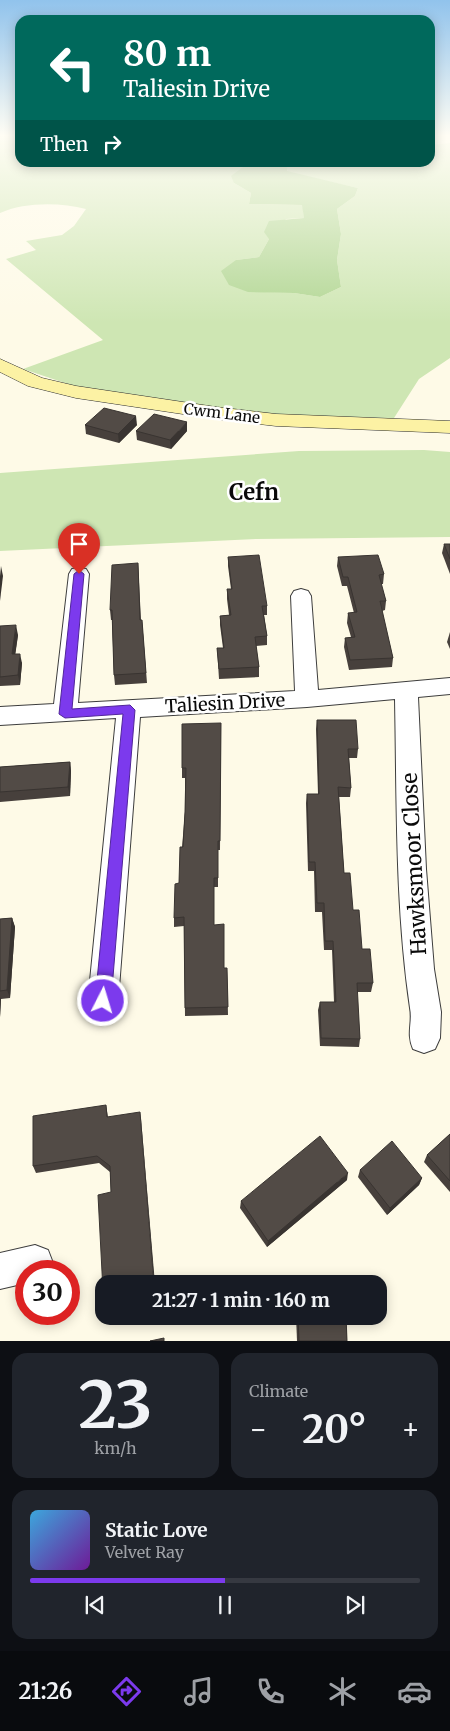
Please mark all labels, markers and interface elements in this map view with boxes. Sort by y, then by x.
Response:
text: 80 m [123,32,211,76]
icon: left [40,35,105,100]
text: Taliesin Drive [123,75,270,103]
icon: right [98,130,126,158]
text: Then [40,132,88,156]
street label: Cwm Lane [183,399,261,427]
district label: Cefn [229,478,279,506]
pin [58,523,100,574]
icon: arrive [65,530,93,558]
street label: Taliesin Drive [164,688,286,718]
street label: Hawksmoor Close [396,772,432,956]
position arrow [76,974,128,1026]
speed limit sign: 30 [15,1260,80,1325]
text: 21:27 · 1 min · 160 m [152,1288,330,1312]
text: 23 [79,1364,152,1446]
text: Climate [249,1381,308,1401]
text: 20° [302,1406,367,1453]
text: − [249,1411,268,1447]
text: + [401,1411,420,1447]
text: km/h [94,1438,137,1458]
text: Static Love [105,1518,208,1542]
text: Velvet Ray [105,1542,184,1562]
icon: previous [81,1591,109,1619]
icon: pause [211,1591,239,1619]
icon: next [341,1591,369,1619]
icon: directions [109,1674,144,1709]
icon: music [181,1674,216,1709]
icon: phone [253,1674,288,1709]
icon: climate [325,1674,360,1709]
icon: car [397,1674,432,1709]
text: 21:26 [18,1677,72,1705]

